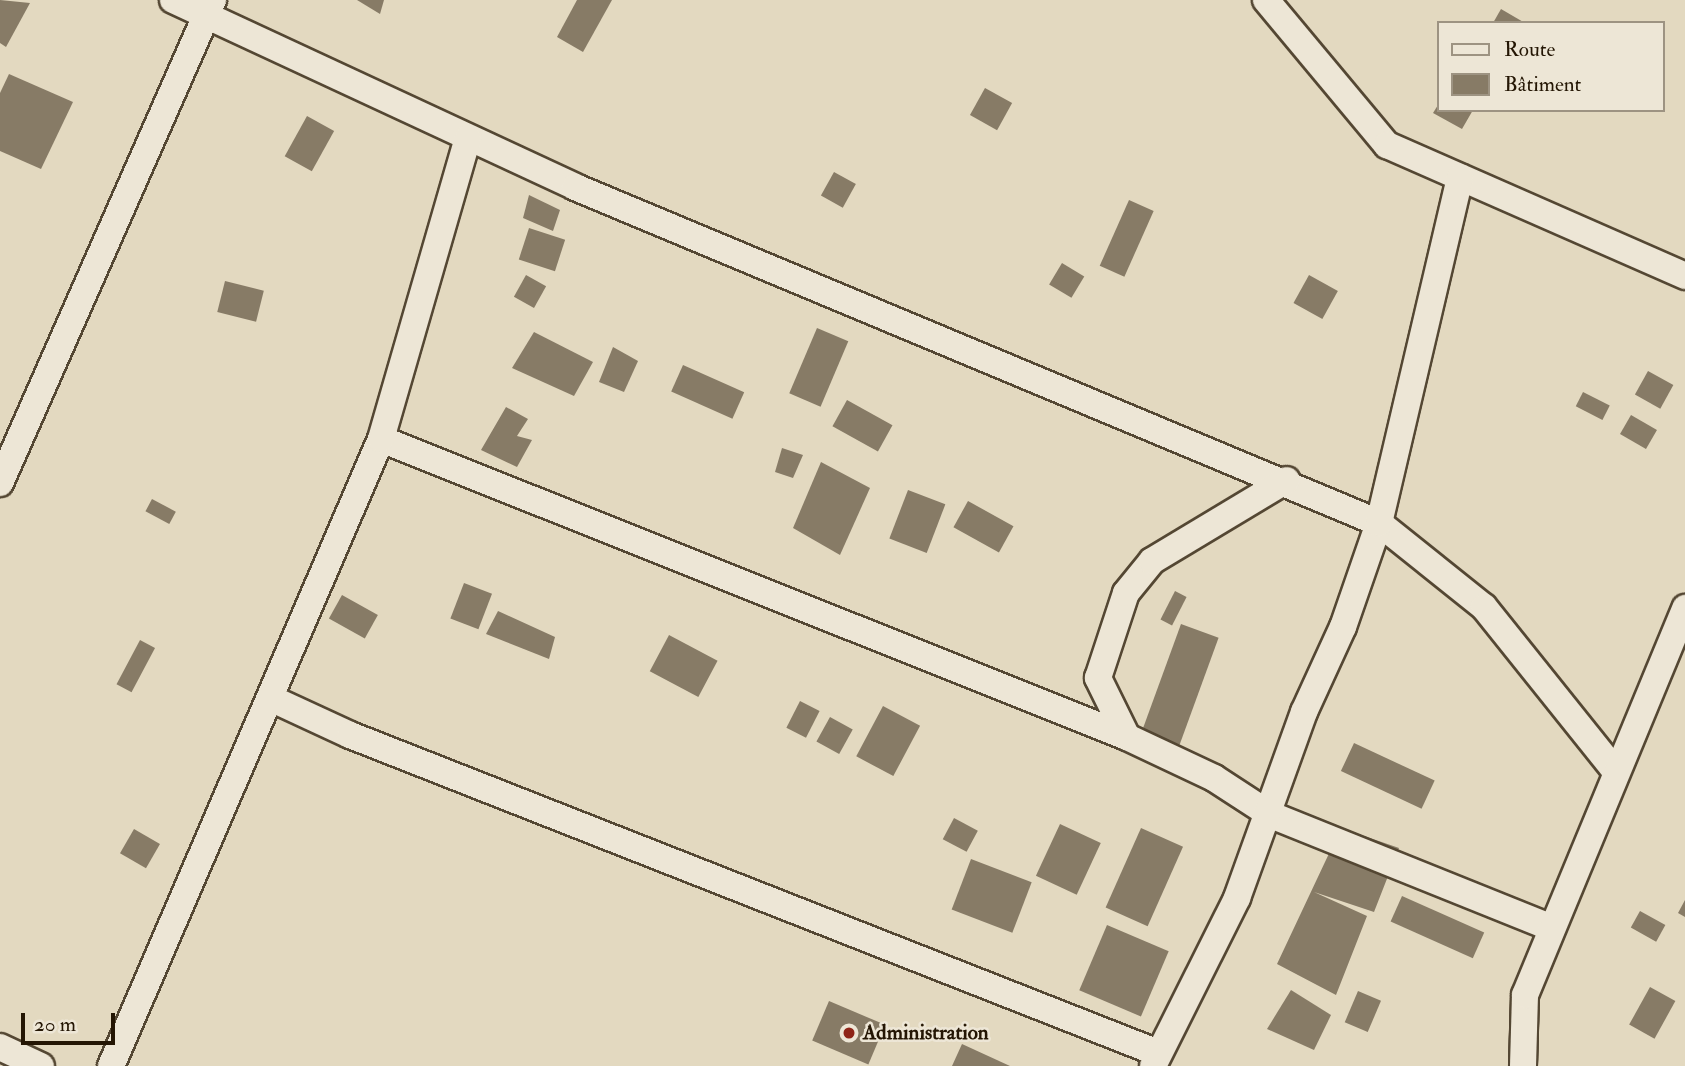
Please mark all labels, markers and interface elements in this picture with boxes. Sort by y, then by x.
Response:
legend [1436,21,1664,112]
text: Route [1504,36,1555,63]
text: Bâtiment [1504,71,1581,98]
scale bar [24,1000,119,1044]
text: 20 m [34,1011,76,1038]
place label: Administration [863,1020,989,1046]
marker: Administration [841,1025,857,1041]

